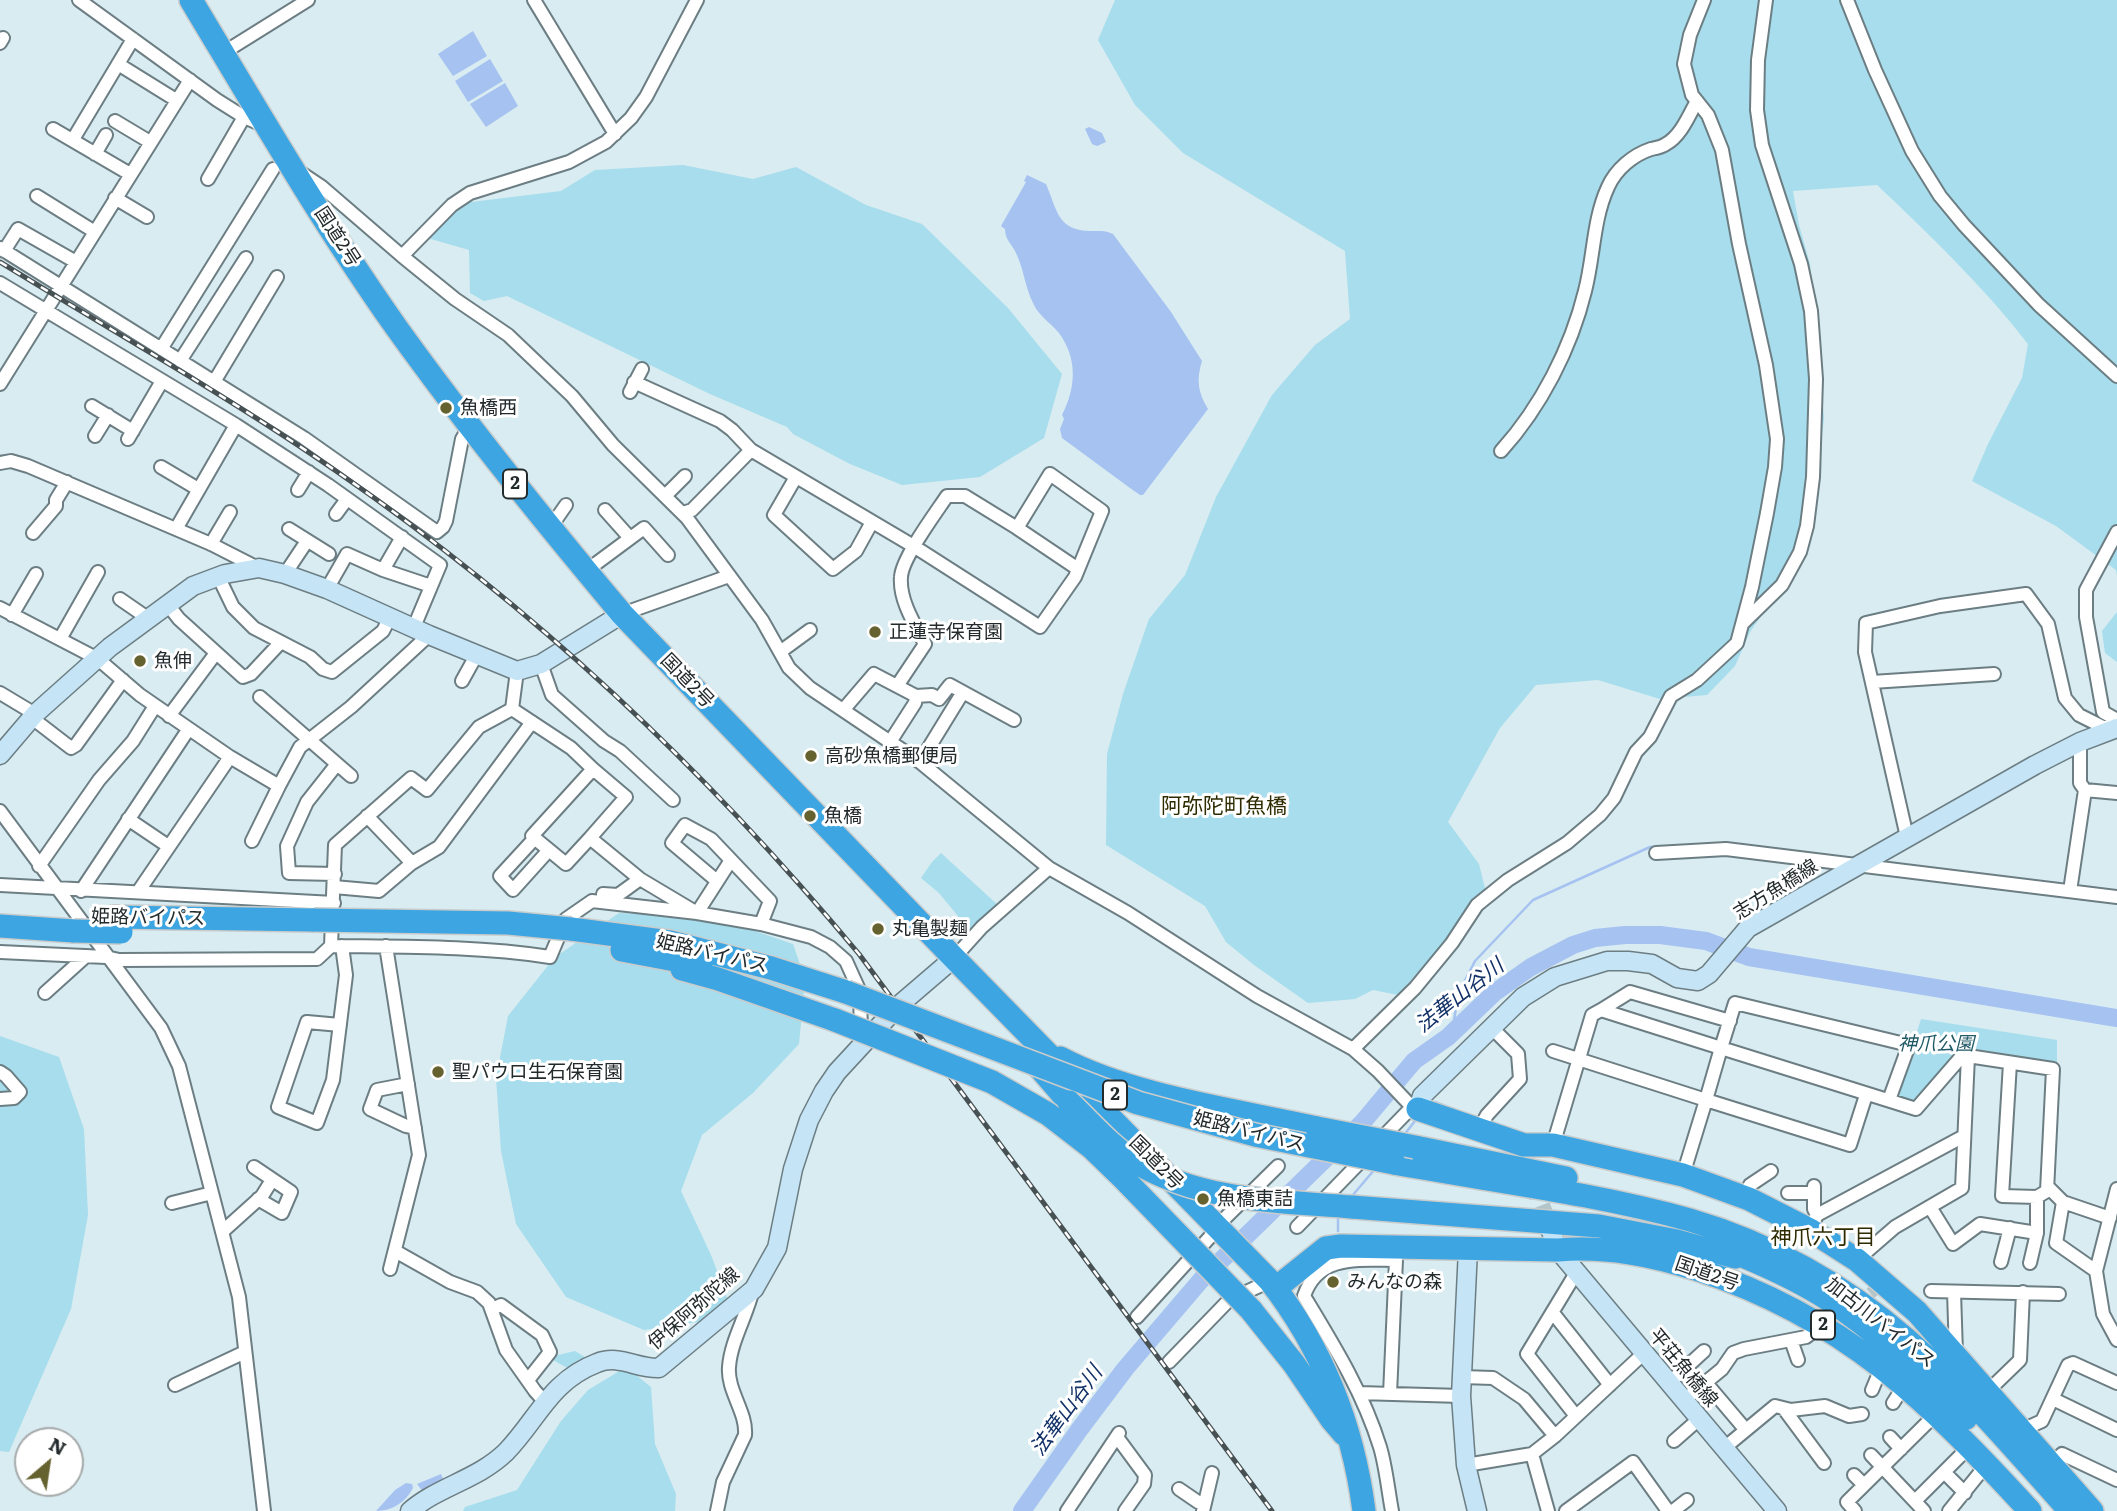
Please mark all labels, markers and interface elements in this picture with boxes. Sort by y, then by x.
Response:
street label: 国道2号 [309,203,365,271]
place label: 魚橋西 [460,397,517,419]
marker: 魚橋西 [438,400,454,416]
road number: 2 [503,470,527,498]
place label: 正蓮寺保育園 [889,621,1003,643]
marker: 正蓮寺保育園 [867,624,883,640]
street label: 国道2号 [656,649,718,713]
place label: 魚伸 [154,650,192,672]
marker: 魚伸 [132,653,148,669]
place label: 高砂魚橋郵便局 [825,745,958,767]
marker: 高砂魚橋郵便局 [803,748,819,764]
district label: 阿弥陀町魚橋 [1161,794,1287,820]
place label: 魚橋 [824,805,862,827]
marker: 魚橋 [802,808,818,824]
street label: 志方魚橋線 [1730,855,1822,925]
street label: 姫路バイパス [91,906,205,930]
place label: 丸亀製麺 [892,918,968,940]
marker: 丸亀製麺 [870,921,886,937]
street label: 姫路バイパス [654,930,770,978]
water label: 法華山谷川 [1411,954,1509,1038]
park label: 神爪公園 [1898,1033,1974,1055]
place label: 聖パウロ生石保育園 [452,1061,623,1083]
marker: 聖パウロ生石保育園 [430,1064,446,1080]
road number: 2 [1103,1080,1127,1110]
street label: 姫路バイパス [1191,1107,1307,1157]
street label: 国道2号 [1124,1131,1188,1195]
place label: 魚橋東詰 [1217,1188,1293,1210]
marker: 魚橋東詰 [1195,1191,1211,1207]
district label: 神爪六丁目 [1771,1225,1875,1251]
street label: 国道2号 [1672,1252,1742,1296]
street label: 伊保阿弥陀線 [644,1263,744,1355]
place label: みんなの森 [1347,1271,1442,1293]
street label: 加古川バイパス [1821,1273,1939,1373]
marker: みんなの森 [1325,1274,1341,1290]
road number: 2 [1811,1310,1835,1340]
street label: 平荘魚橋線 [1644,1324,1722,1412]
water label: 法華山谷川 [1026,1361,1108,1461]
north arrow [14,1427,84,1497]
text: N [44,1429,72,1461]

